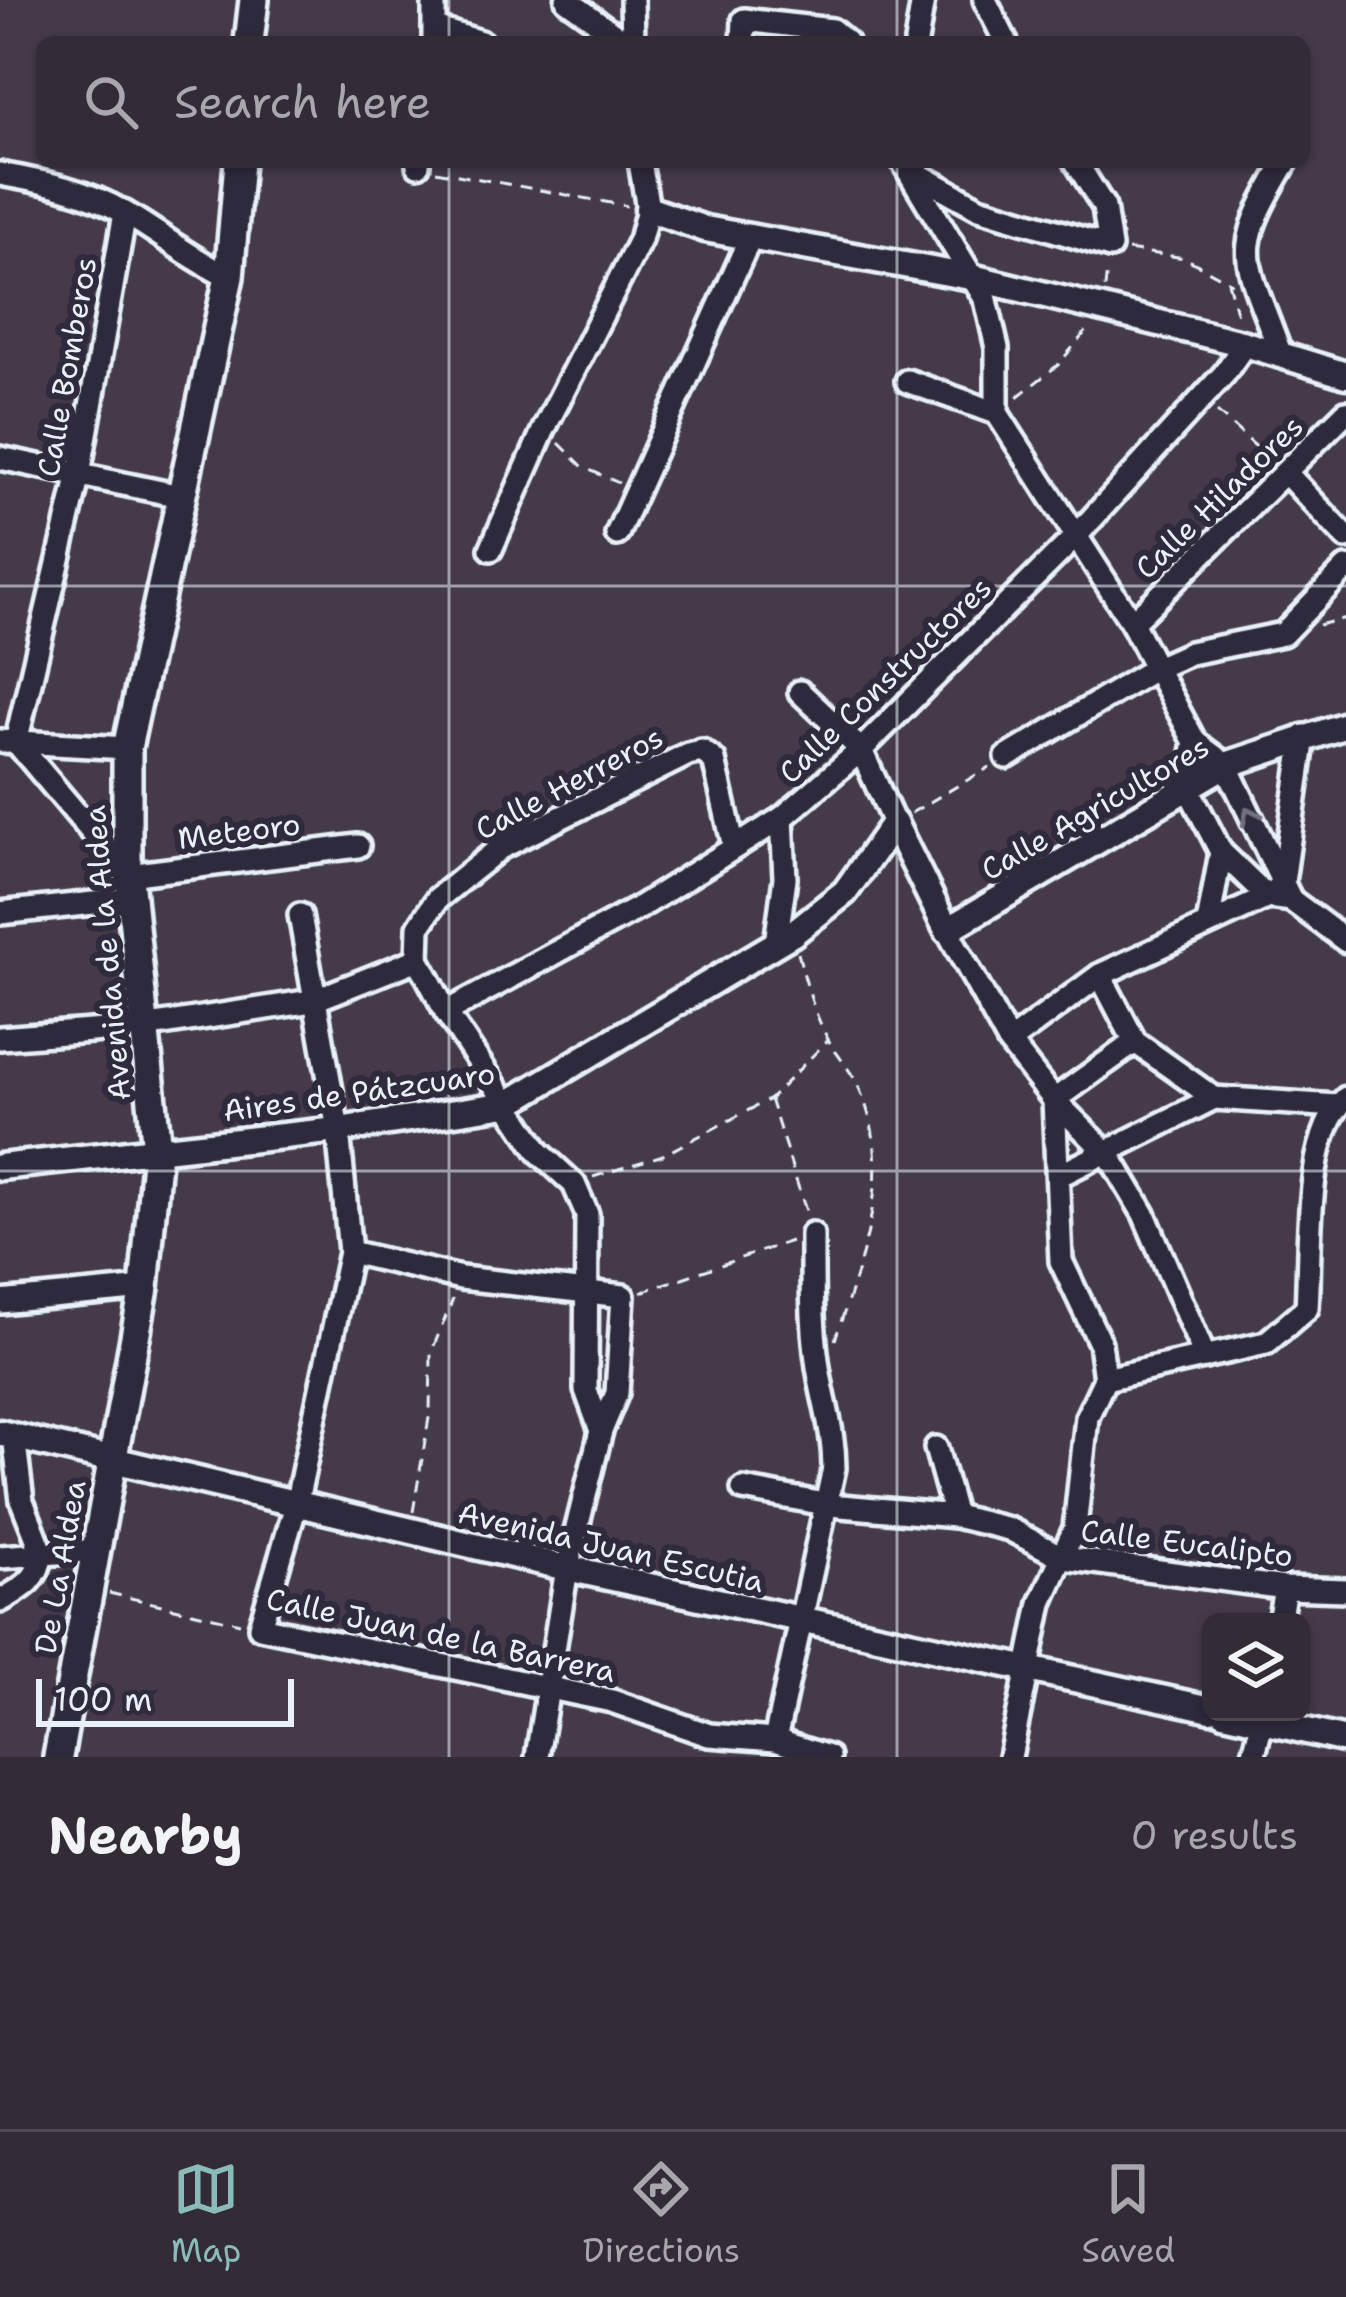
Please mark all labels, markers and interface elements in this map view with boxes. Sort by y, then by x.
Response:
search box [36,36,1310,168]
icon: search [78,69,144,135]
text: Search here [174,72,431,132]
street label: Calle Bomberos [28,254,106,480]
street label: Calle Hiladores [1126,406,1312,588]
street label: Calle Constructores [770,568,1000,792]
street label: Calle Herreros [468,716,670,850]
street label: Calle Agricultores [974,726,1216,890]
street label: Meteoro [176,803,302,859]
street label: Avenida de la Aldea [74,804,140,1102]
one-way arrow [1241,806,1264,827]
street label: Aires de Pátzcuaro [220,1053,498,1131]
street label: De La Aldea [25,1476,96,1657]
street label: Avenida Juan Escutia [454,1492,768,1602]
street label: Calle Eucalipto [1079,1510,1295,1576]
street label: Calle Juan de la Barrera [263,1578,620,1692]
map controls [1202,1613,1310,1721]
button: layers [1202,1613,1310,1721]
scale bar [36,1673,294,1726]
text: 100 m [54,1677,153,1722]
text: Nearby [48,1801,243,1869]
text: 0 results [1131,1809,1298,1861]
tab: Map [171,2156,241,2273]
tab: Directions [583,2156,740,2273]
tab: Saved [1082,2156,1175,2273]

